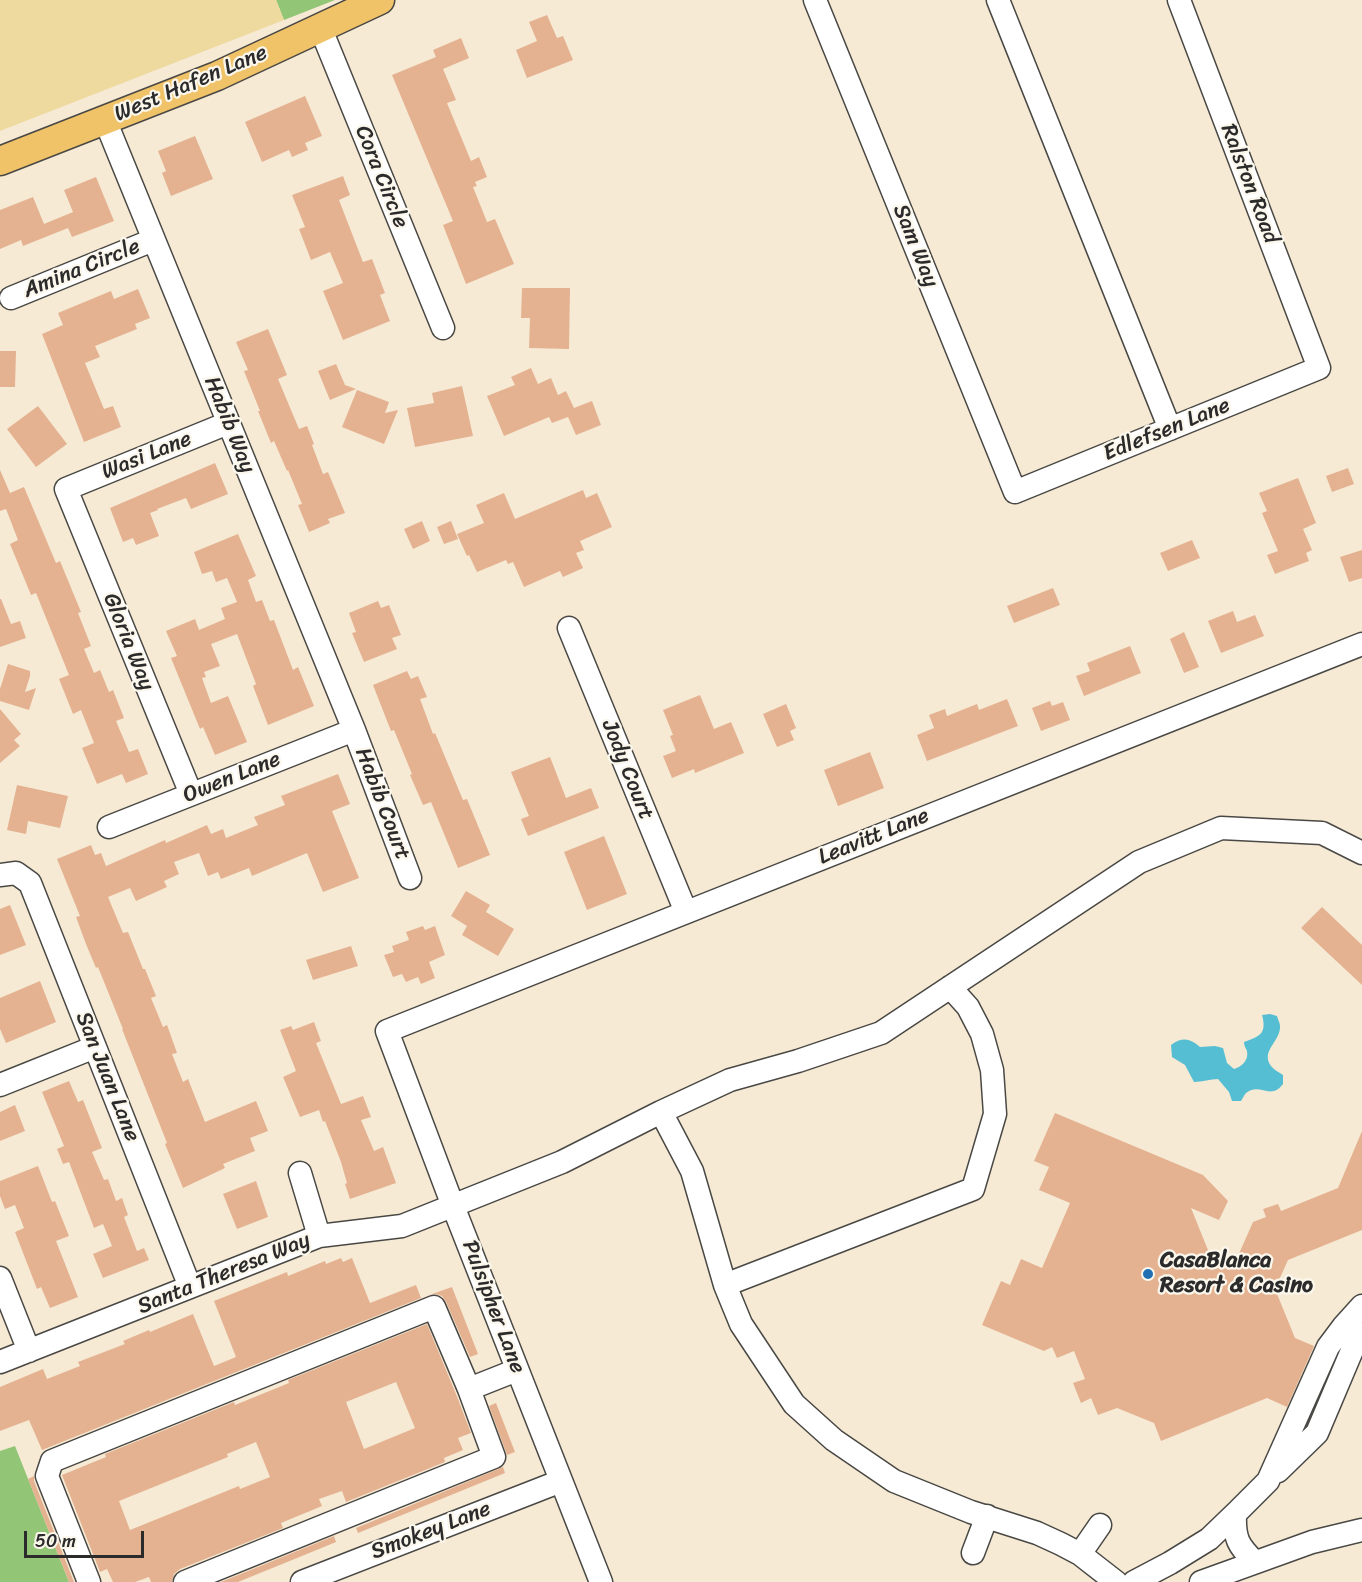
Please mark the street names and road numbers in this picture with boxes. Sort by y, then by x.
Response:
street label: West Hafen Lane [111,40,271,128]
street label: Ralston Road [1214,121,1284,247]
street label: Cora Circle [349,122,413,232]
street label: Sam Way [886,201,944,291]
street label: Amina Circle [20,234,144,304]
street label: Habib Way [198,373,260,477]
street label: Edlefsen Lane [1100,393,1234,467]
street label: Wasi Lane [98,426,196,486]
street label: Gloria Way [97,590,159,694]
street label: Jody Court [595,716,659,824]
street label: Habib Court [349,744,415,864]
street label: Owen Lane [179,747,285,809]
street label: Leavitt Lane [815,803,933,871]
street label: San Juan Lane [69,1008,145,1146]
street label: Santa Theresa Way [134,1227,314,1321]
street label: Pulsipher Lane [456,1237,530,1377]
street label: Smokey Lane [367,1496,495,1566]

